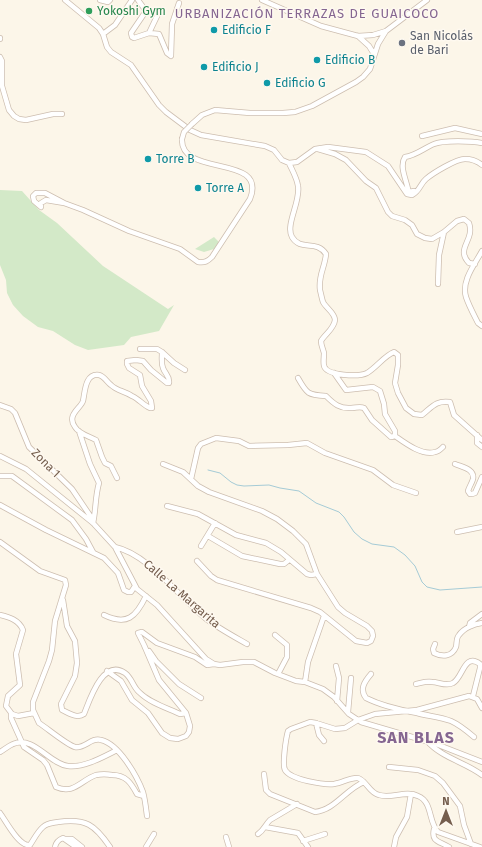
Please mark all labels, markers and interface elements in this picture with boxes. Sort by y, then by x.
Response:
place label: Yokoshi Gym [97,4,166,18]
marker: Yokoshi Gym [84,6,94,16]
district label: URBANIZACIÓN TERRAZAS DE GUAICOCO [175,6,439,21]
place label: Edificio F [222,23,271,37]
marker: Edificio F [209,25,219,35]
place label: San Nicolás de Bari [410,29,473,57]
marker: San Nicolás de Bari [397,38,407,48]
place label: Edificio B [325,53,375,67]
marker: Edificio B [312,55,322,65]
place label: Edificio J [212,60,259,74]
marker: Edificio J [199,62,209,72]
place label: Edificio G [275,76,326,90]
marker: Edificio G [262,78,272,88]
place label: Torre B [156,152,194,166]
marker: Torre B [143,154,153,164]
place label: Torre A [206,181,244,195]
marker: Torre A [193,183,203,193]
street label: Zona 1 [29,446,63,480]
street label: Calle La Margarita [141,557,223,631]
district label: SAN BLAS [377,728,455,747]
north arrow [426,791,466,831]
text: N [442,795,450,808]

